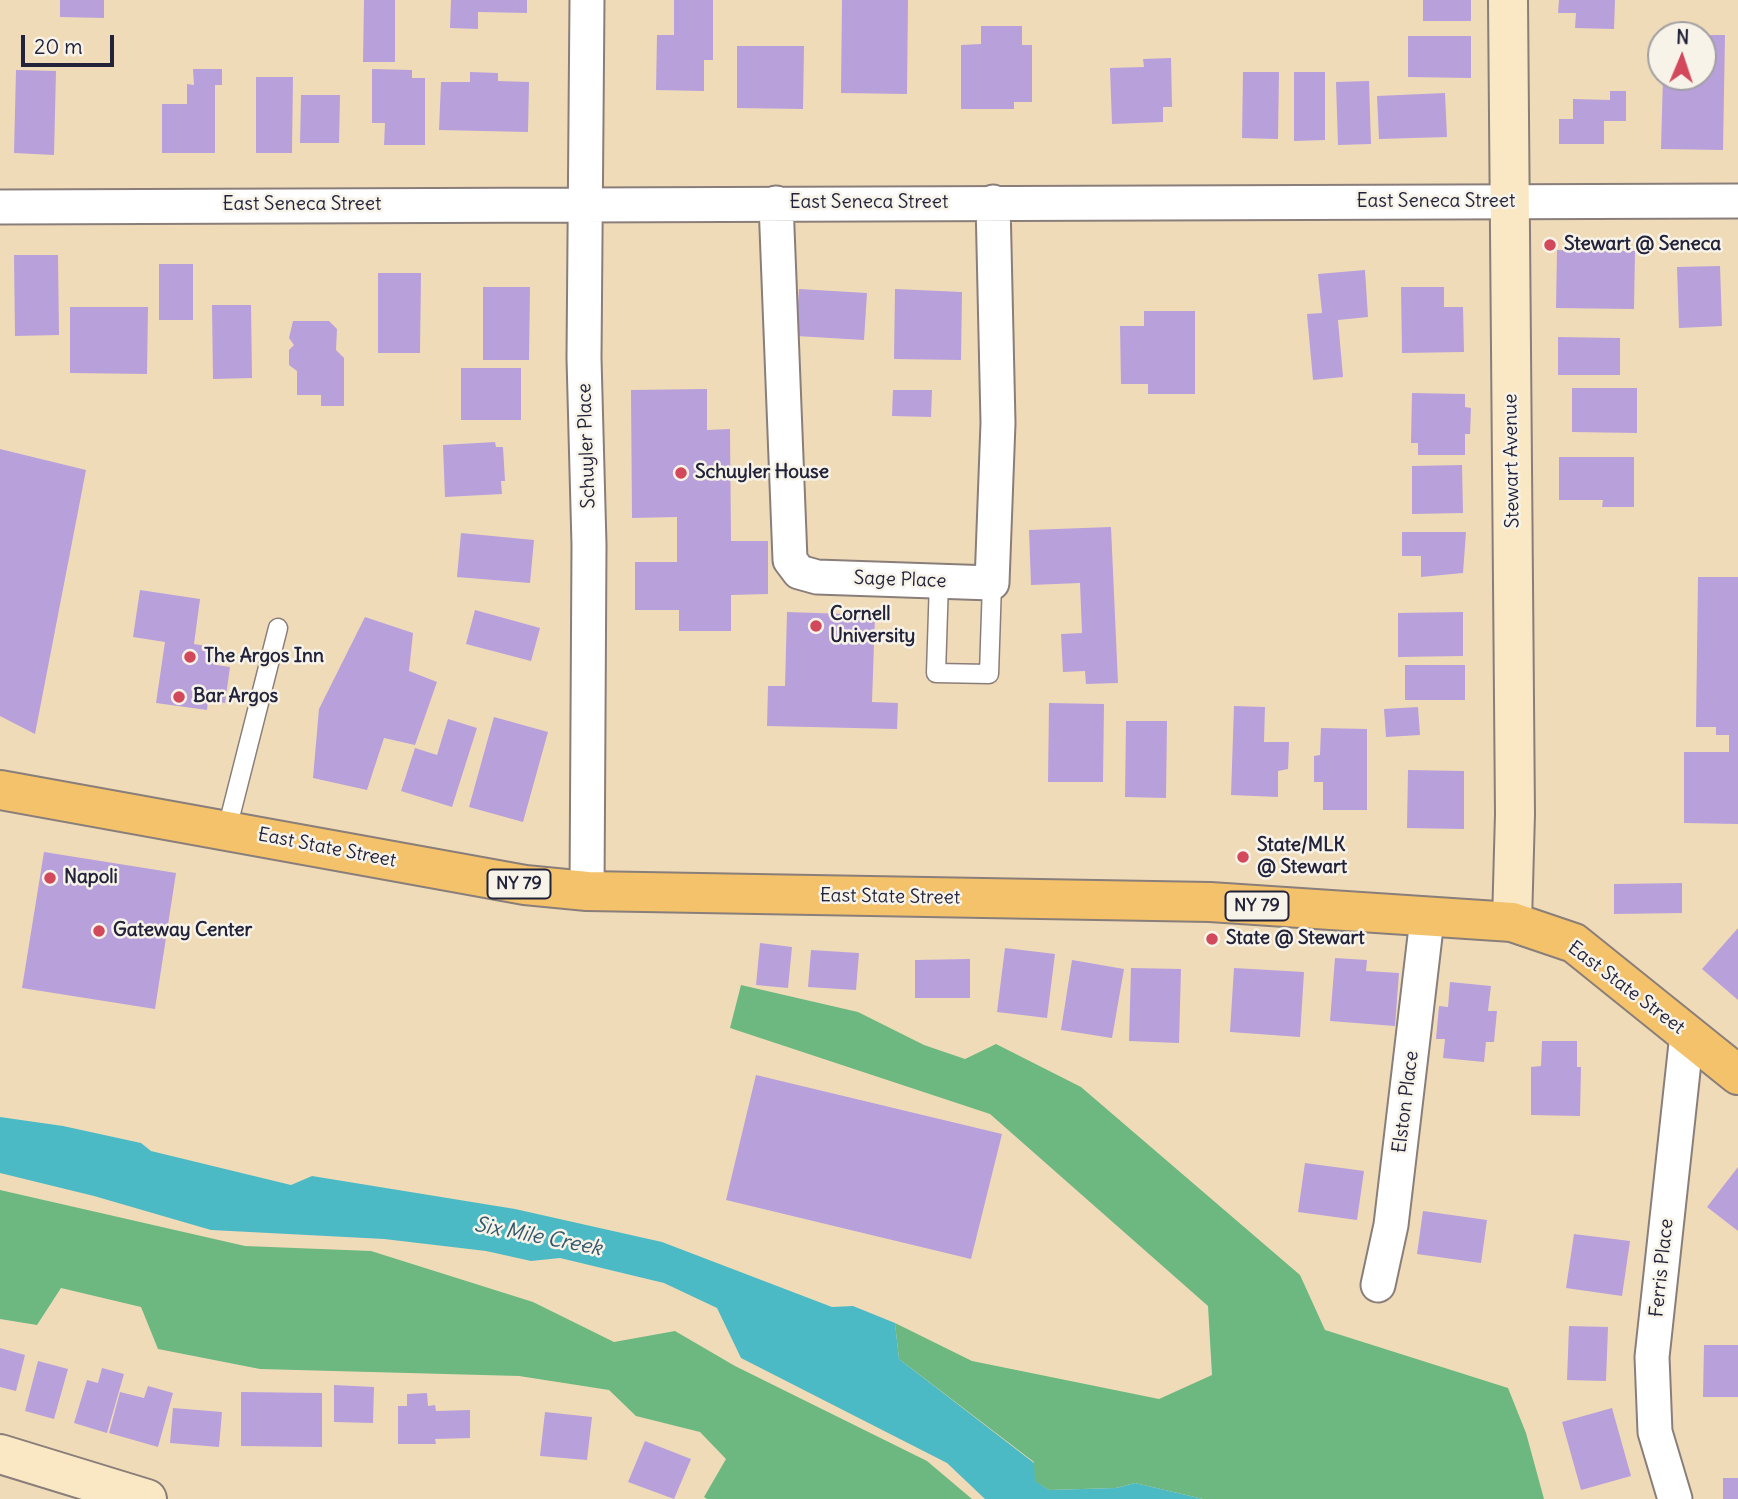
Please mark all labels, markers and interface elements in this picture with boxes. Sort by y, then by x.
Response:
scale bar [24,21,117,65]
north arrow [1647,21,1717,91]
text: N [1676,25,1690,49]
text: 20 m [34,33,83,60]
street label: East Seneca Street [1357,191,1515,213]
street label: East Seneca Street [790,192,948,214]
street label: East Seneca Street [223,194,381,216]
place label: Stewart @ Seneca [1564,234,1721,256]
marker: Stewart @ Seneca [1542,237,1558,253]
street label: Schuyler Place [573,383,601,509]
street label: Stewart Avenue [1499,393,1525,529]
place label: Schuyler House [695,462,829,484]
marker: Schuyler House [673,465,689,481]
street label: Sage Place [853,567,947,593]
place label: Cornell University [830,604,915,648]
marker: Cornell University [808,618,824,634]
place label: The Argos Inn [204,646,324,668]
marker: The Argos Inn [182,649,198,665]
place label: Bar Argos [193,686,278,708]
marker: Bar Argos [171,689,187,705]
street label: East State Street [256,823,398,873]
place label: State/MLK @ Stewart [1257,835,1347,879]
marker: State/MLK @ Stewart [1235,849,1251,865]
place label: Napoli [64,867,118,889]
marker: Napoli [42,870,58,886]
road number: NY 79 [488,870,550,898]
street label: East State Street [820,884,960,910]
road number: NY 79 [1226,891,1288,920]
place label: Gateway Center [113,920,252,942]
marker: Gateway Center [91,923,107,939]
place label: State @ Stewart [1226,928,1365,950]
marker: State @ Stewart [1204,931,1220,947]
street label: East State Street [1563,937,1689,1039]
street label: Elston Place [1388,1050,1424,1154]
water label: Six Mile Creek [472,1212,604,1262]
street label: Ferris Place [1645,1218,1679,1318]

